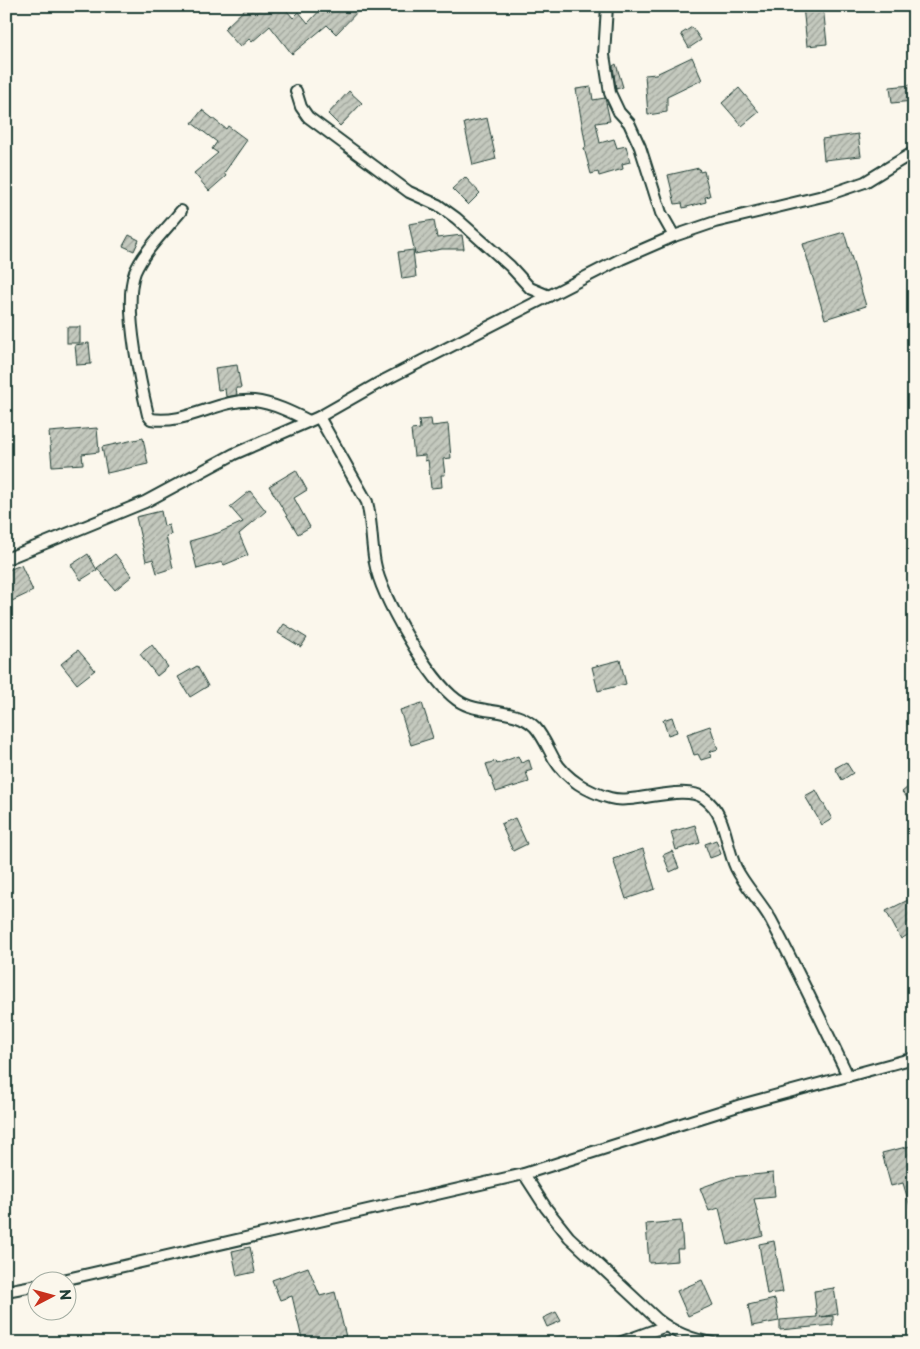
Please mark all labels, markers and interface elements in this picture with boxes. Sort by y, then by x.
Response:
north arrow [28,1272,78,1322]
text: N [54,1288,76,1301]

